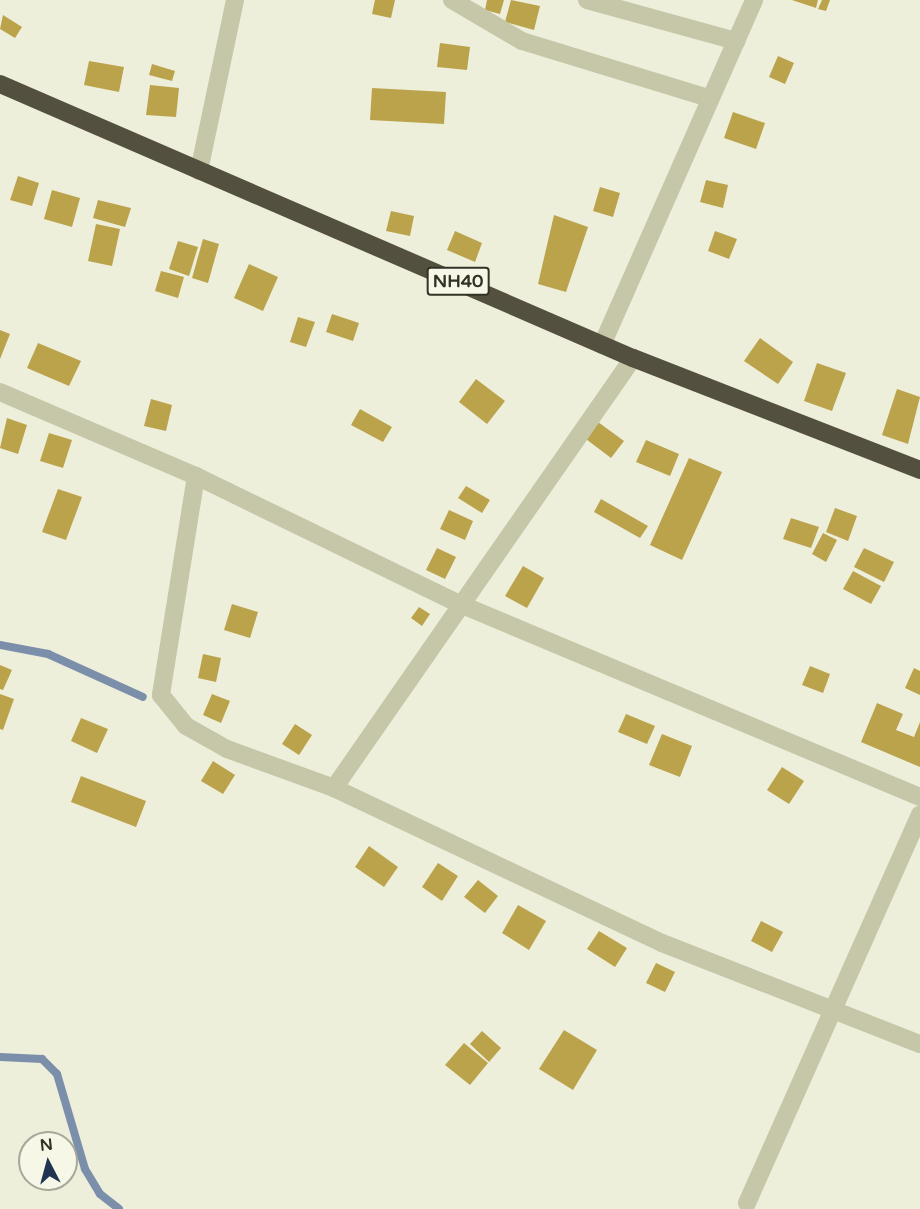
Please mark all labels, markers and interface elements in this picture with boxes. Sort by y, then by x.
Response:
road number: NH40 [426,266,490,296]
north arrow [18,1131,78,1191]
text: N [39,1134,54,1156]

